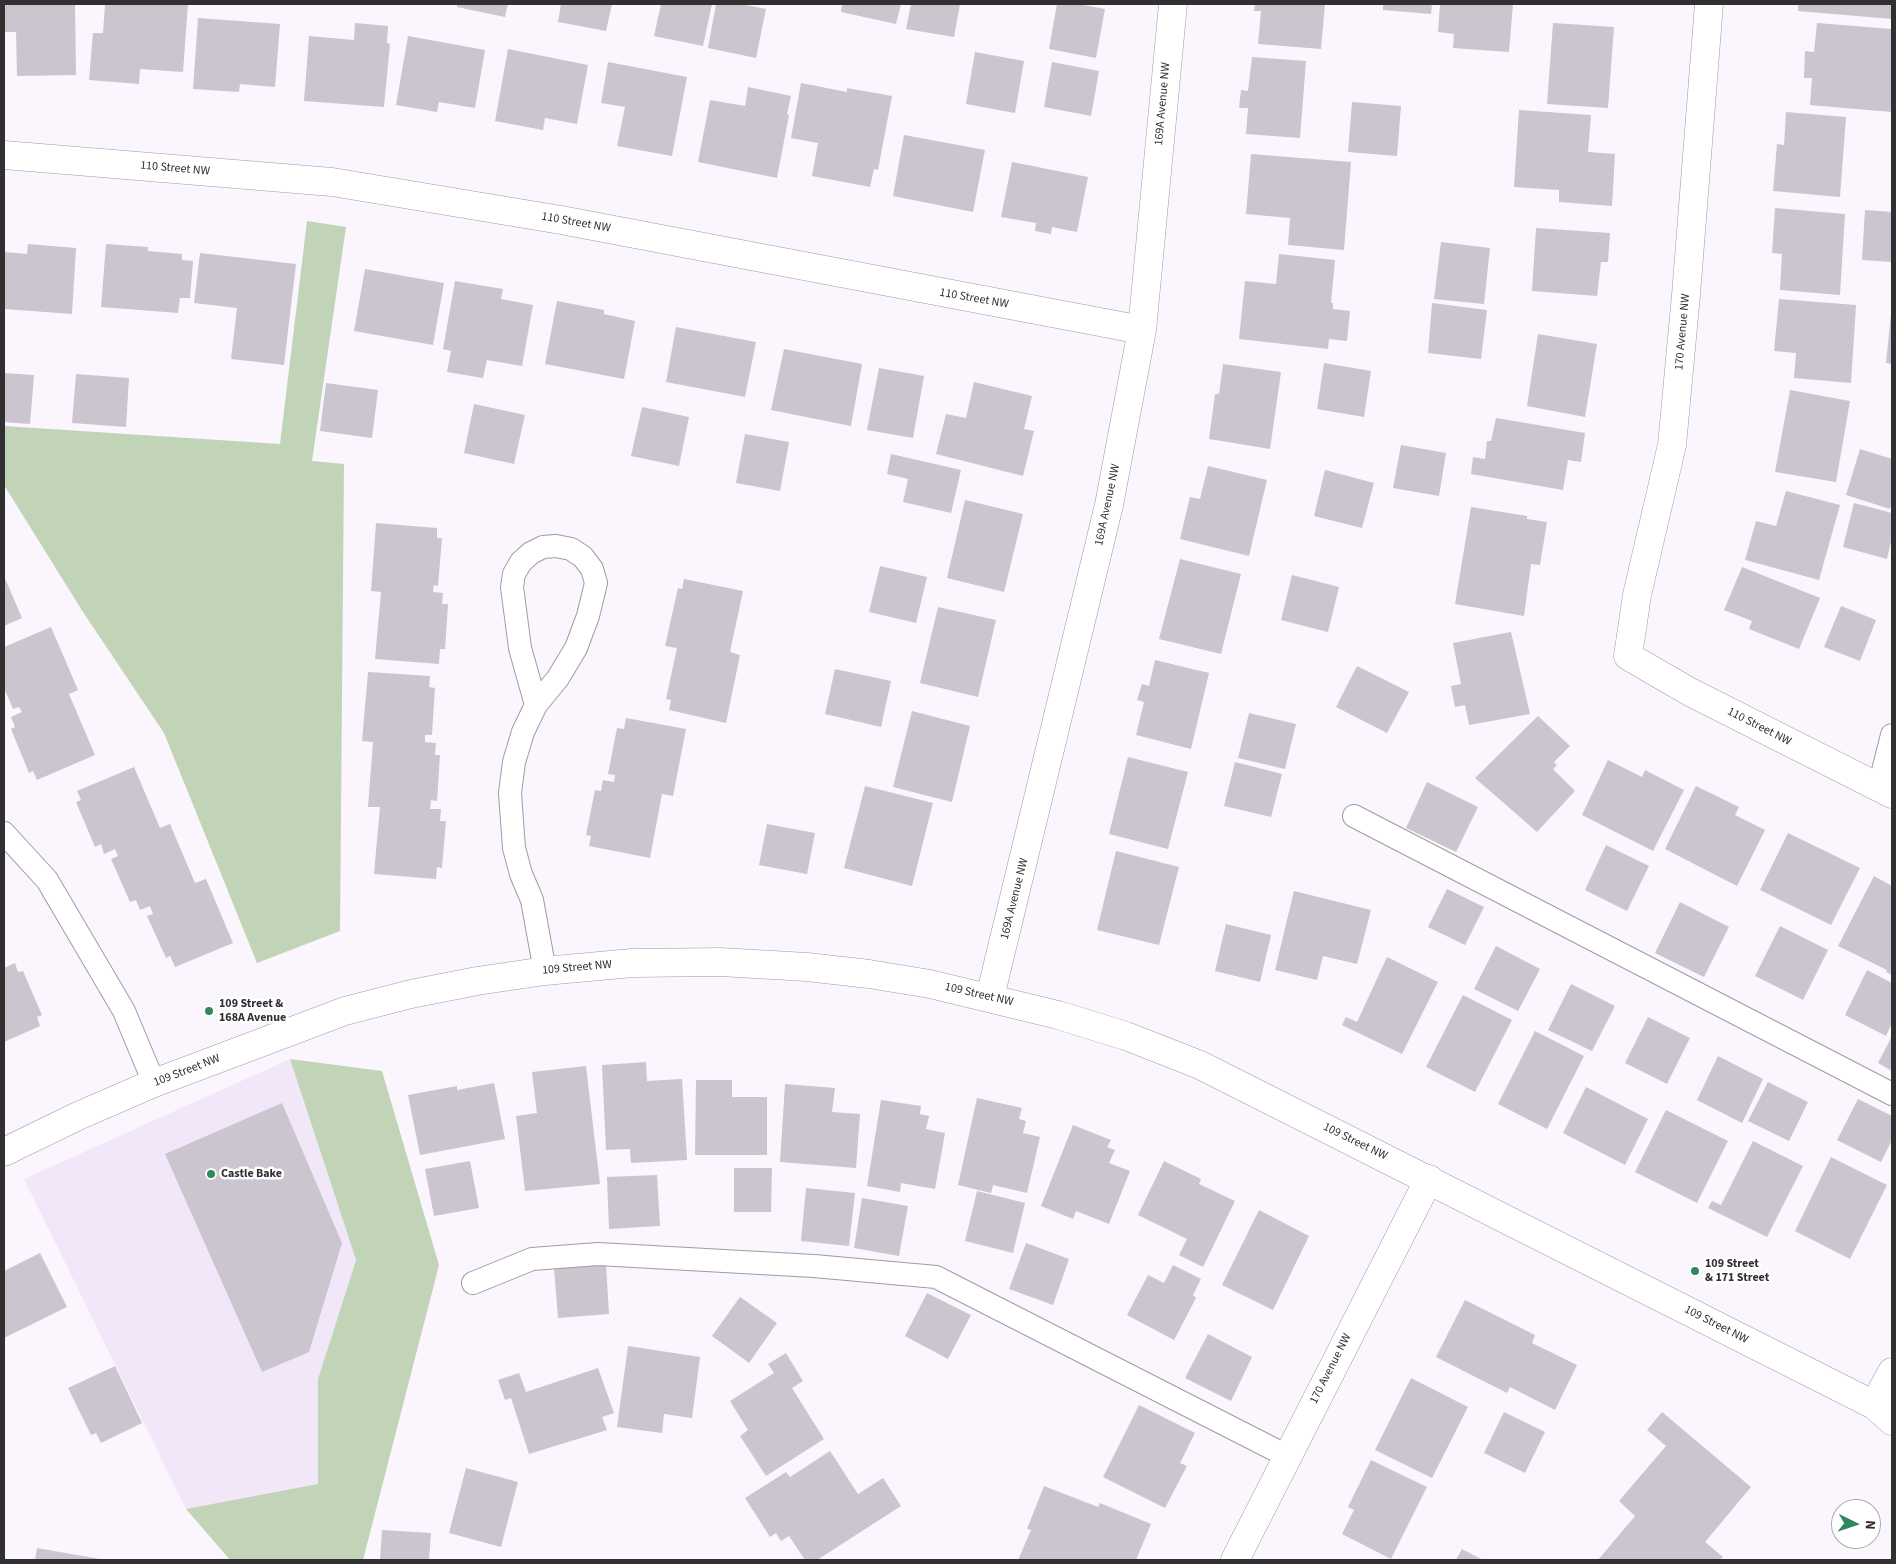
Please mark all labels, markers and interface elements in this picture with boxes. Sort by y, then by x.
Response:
street label: 169A Avenue NW [1152,62,1174,146]
street label: 110 Street NW [140,159,210,179]
street label: 110 Street NW [540,210,612,236]
street label: 110 Street NW [938,286,1010,312]
street label: 170 Avenue NW [1672,293,1694,371]
street label: 169A Avenue NW [1092,463,1124,547]
street label: 110 Street NW [1725,705,1793,749]
street label: 169A Avenue NW [998,857,1032,941]
street label: 109 Street NW [542,958,612,978]
street label: 109 Street NW [943,980,1015,1010]
place label: 109 Street & 168A Avenue [219,997,286,1025]
marker: 109 Street & 168A Avenue [203,1005,215,1017]
street label: 109 Street NW [152,1052,222,1090]
street label: 109 Street NW [1320,1120,1390,1164]
place label: Castle Bake [221,1167,282,1181]
marker: Castle Bake [205,1168,217,1180]
place label: 109 Street & 171 Street [1705,1257,1769,1285]
marker: 109 Street & 171 Street [1689,1265,1701,1277]
street label: 109 Street NW [1682,1303,1750,1347]
street label: 170 Avenue NW [1307,1331,1355,1407]
north arrow [1831,1499,1881,1549]
text: N [1860,1520,1880,1530]

